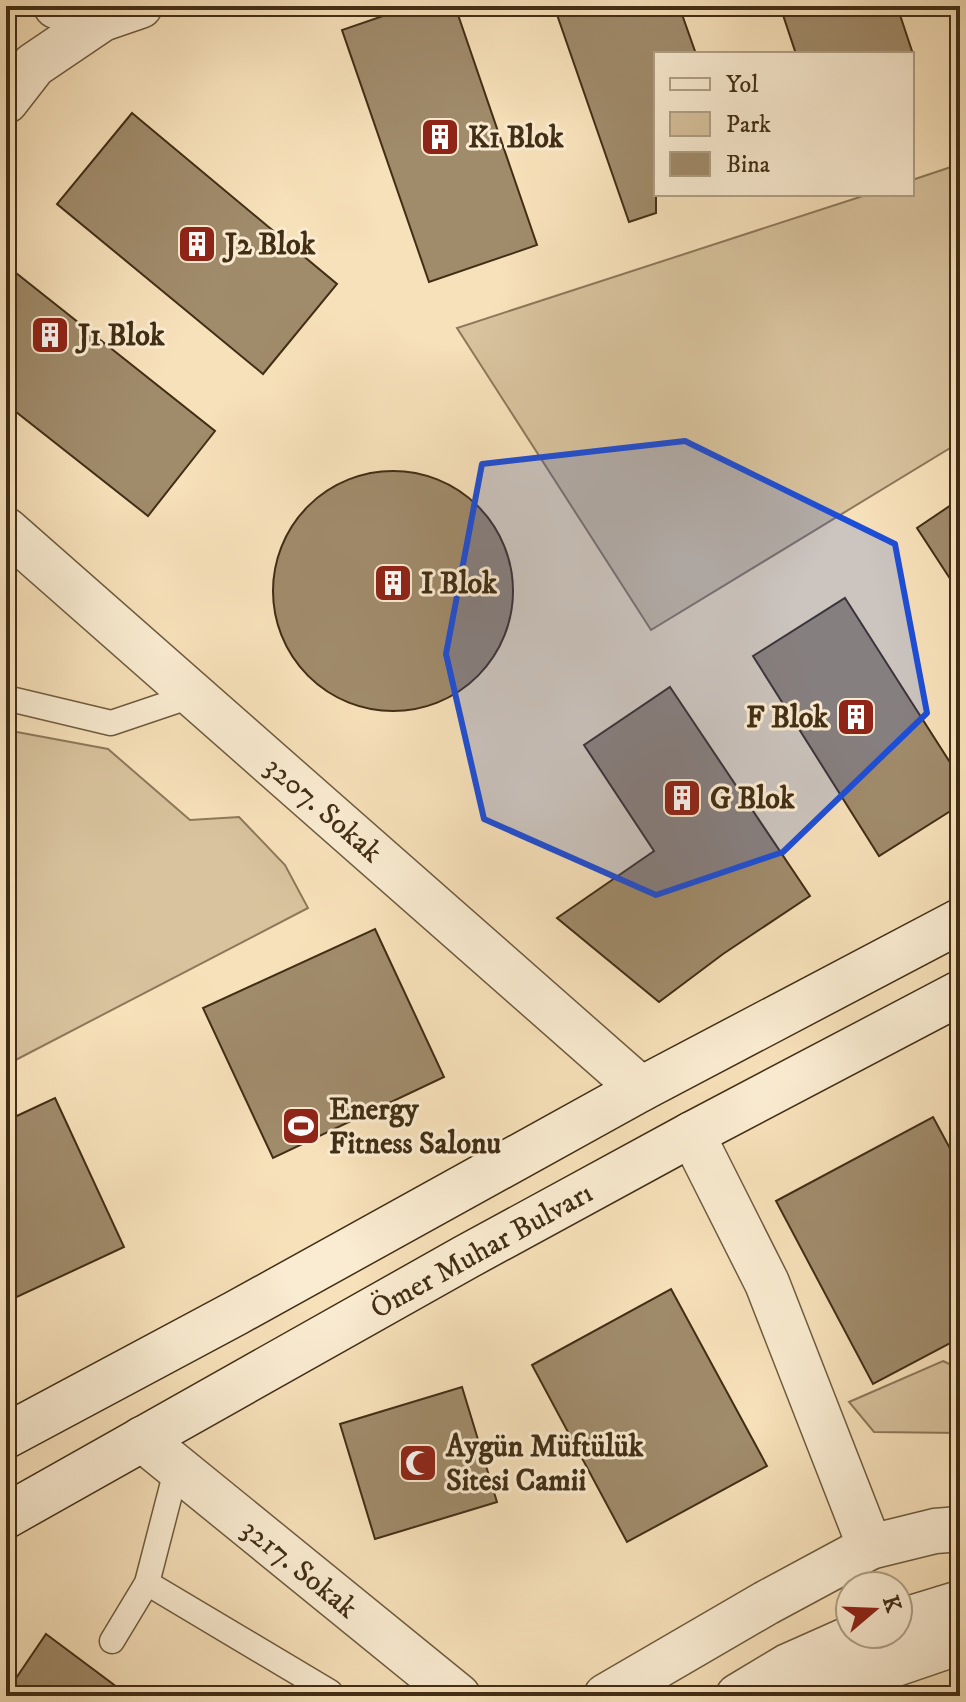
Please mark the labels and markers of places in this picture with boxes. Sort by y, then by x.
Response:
building icon: K1 Blok [419,116,461,158]
place label: K1 Blok [468,120,565,157]
building icon: J2 Blok [176,223,218,265]
place label: J2 Blok [222,227,316,264]
building icon: J1 Blok [29,314,71,356]
place label: J1 Blok [75,318,166,355]
building icon: I Blok [372,562,414,604]
place label: I Blok [421,566,498,603]
building icon: F Blok [835,696,877,738]
place label: F Blok [746,700,829,737]
building icon: G Blok [661,777,703,819]
place label: G Blok [710,781,796,818]
place label: Energy Fitness Salonu [329,1092,501,1163]
sports icon: Energy Fitness Salonu [280,1105,322,1147]
place label: Aygün Müftülük Sitesi Camii [445,1429,645,1500]
mosque icon: Aygün Müftülük Sitesi Camii [397,1442,439,1484]

